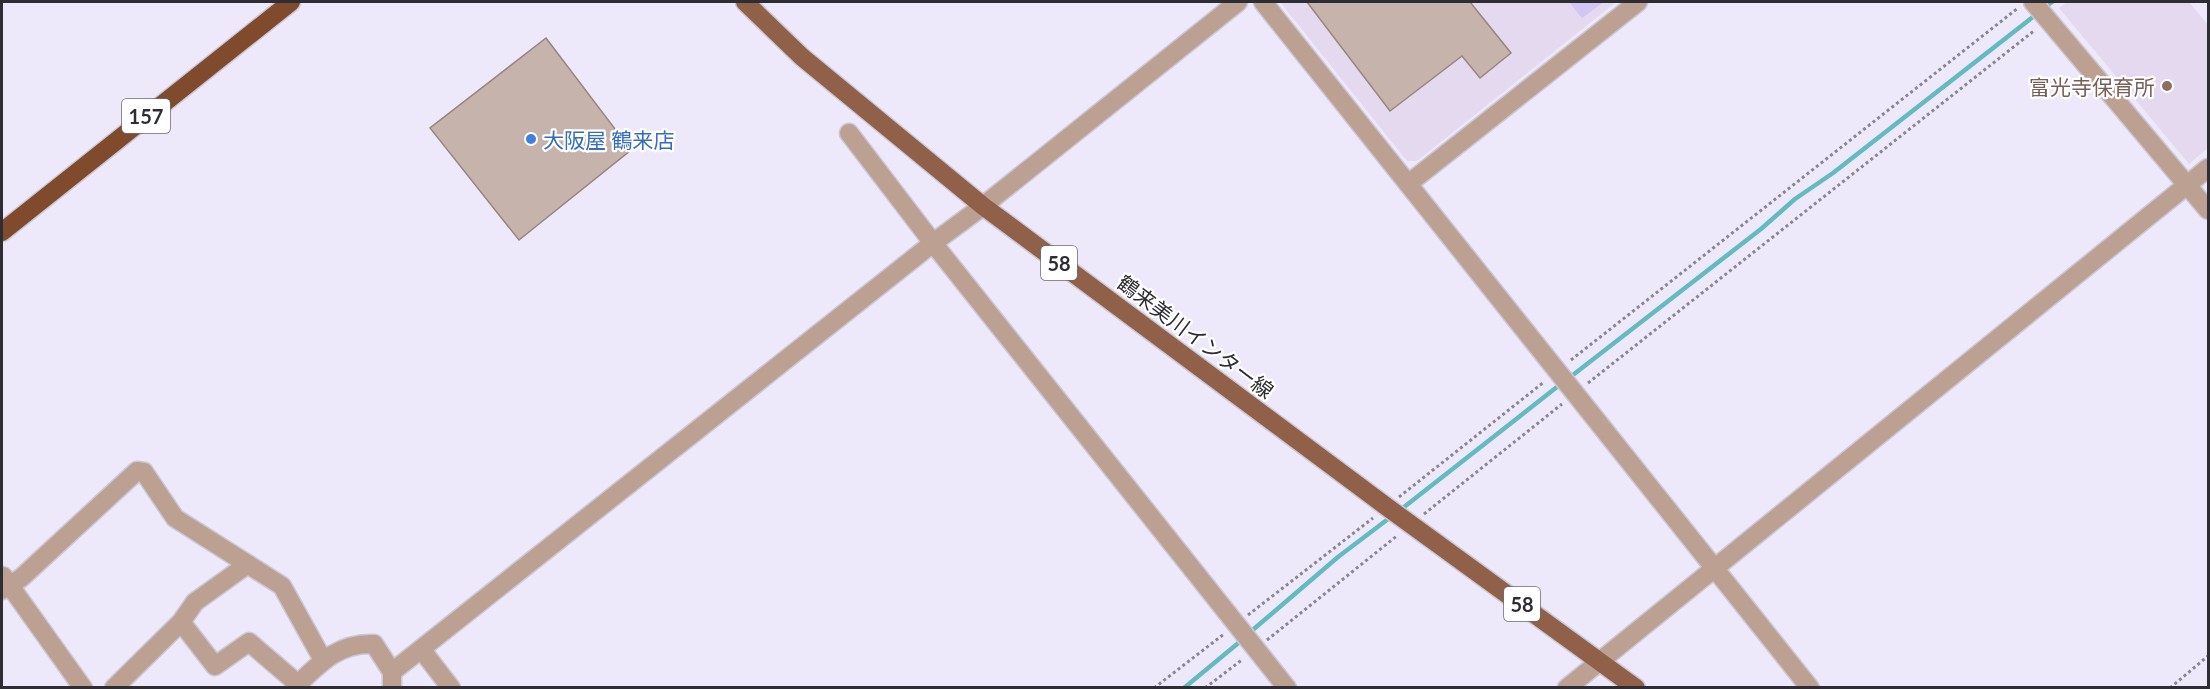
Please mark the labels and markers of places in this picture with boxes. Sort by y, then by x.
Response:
place label: 富光寺保育所 [2029,74,2155,99]
marker: 富光寺保育所 [2160,79,2174,93]
place label: 大阪屋 鶴来店 [543,127,674,152]
marker: 大阪屋 鶴来店 [524,132,538,146]

